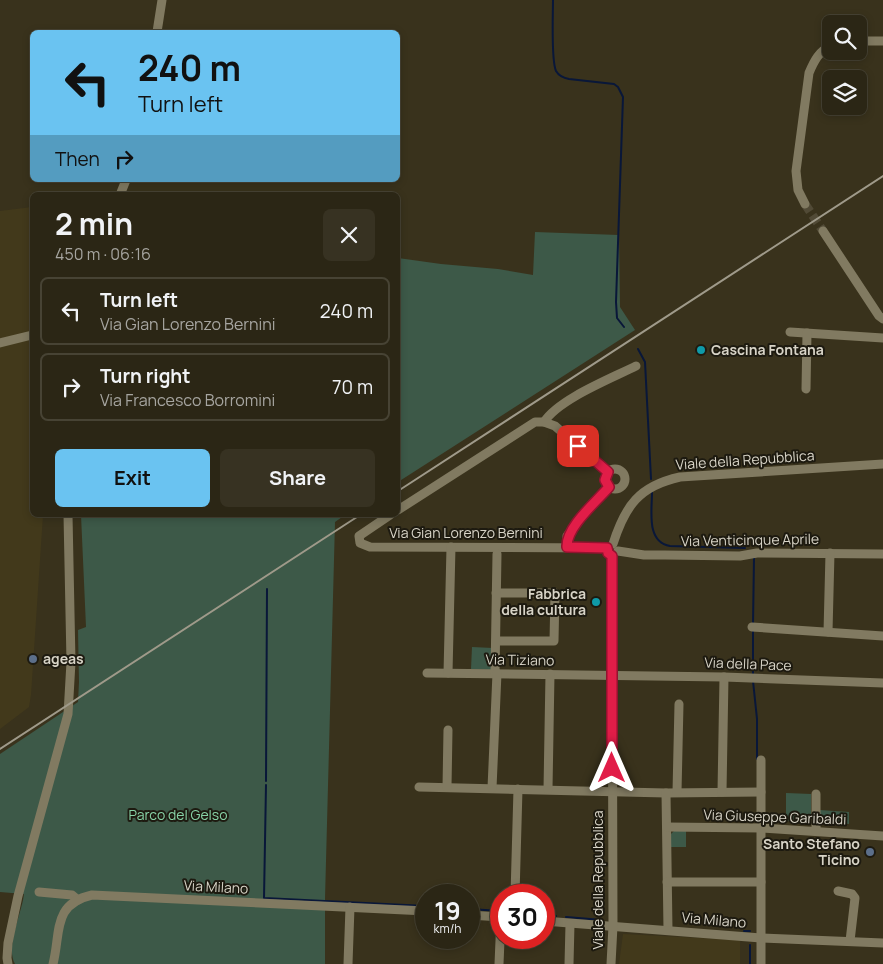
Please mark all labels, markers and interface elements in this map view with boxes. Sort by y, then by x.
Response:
map controls [822,15,867,115]
button: search [822,15,867,60]
text: 240 m [138,44,241,92]
icon: left [55,50,120,115]
button: layers [822,70,867,115]
text: Turn left [138,89,223,119]
icon: right [110,145,138,173]
text: Then [55,146,100,172]
text: 2 min [55,203,133,244]
button: close [323,209,375,261]
text: 450 m · 06:16 [55,243,151,265]
text: Turn left [100,287,178,313]
icon: left [57,297,85,325]
text: 240 m [320,298,373,324]
text: Via Gian Lorenzo Bernini [100,313,276,335]
place label: Cascina Fontana [711,340,824,359]
marker: Cascina Fontana [695,344,707,356]
text: Turn right [100,363,190,389]
icon: right [57,373,85,401]
text: 70 m [332,374,373,400]
text: Via Francesco Borromini [100,389,275,411]
pin [557,425,599,467]
icon: arrive [564,432,592,460]
street label: Viale della Repubblica [675,445,815,474]
button: Exit [55,449,210,507]
button: Share [220,449,375,507]
street label: Via Gian Lorenzo Bernini [389,523,543,542]
street label: Via Venticinque Aprile [681,529,819,550]
place label: Fabbrica della cultura [501,584,586,619]
marker: Fabbrica della cultura [590,596,602,608]
place label: ageas [43,649,84,668]
street label: Via Tiziano [486,649,554,670]
street label: Via della Pace [704,652,792,675]
marker: ageas [27,653,39,665]
position arrow [585,741,637,793]
park label: Parco del Gelso [129,805,227,824]
street label: Via Giuseppe Garibaldi [703,805,847,828]
street label: Viale della Repubblica [588,810,607,950]
place label: Santo Stefano Ticino [763,834,860,869]
marker: Santo Stefano Ticino [864,846,876,858]
street label: Via Milano [183,875,249,898]
speed limit sign: 30 [490,884,555,949]
text: 19 [434,893,461,928]
street label: Via Milano [681,907,747,932]
text: km/h [434,920,461,937]

